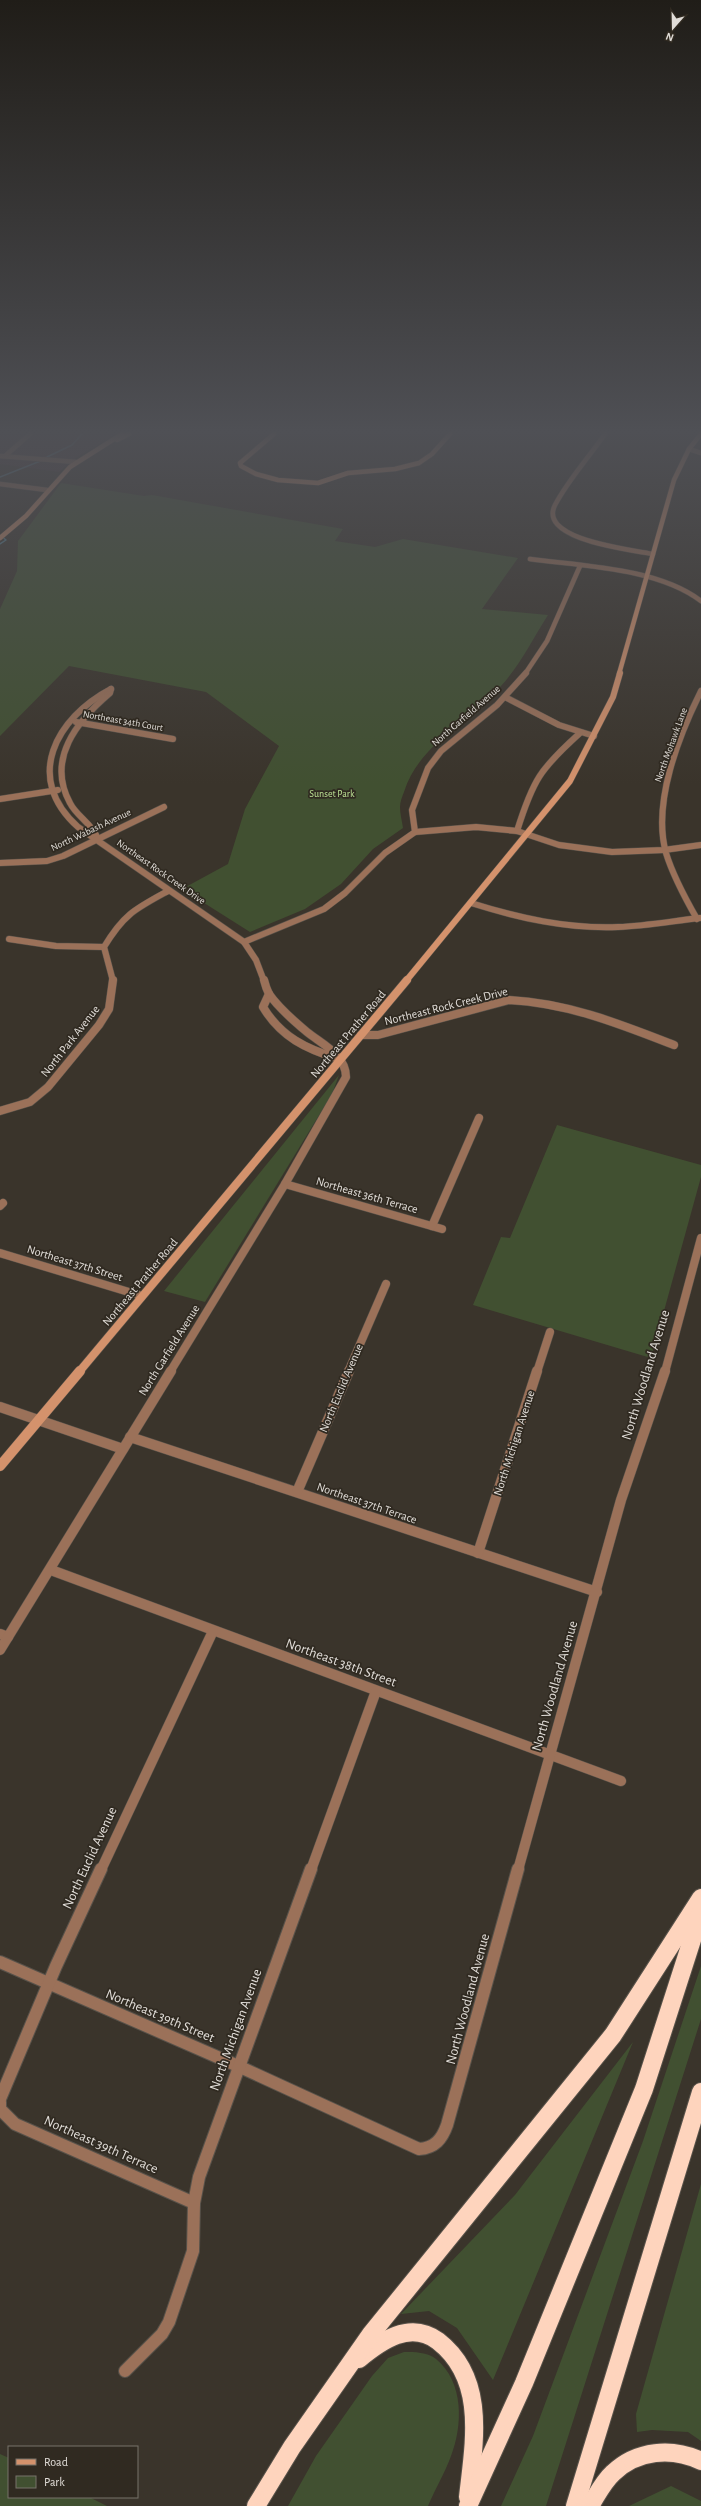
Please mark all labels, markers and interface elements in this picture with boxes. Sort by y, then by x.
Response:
north arrow [653,8,693,48]
text: N [664,30,675,43]
street label: North Garfield Avenue [430,683,502,748]
street label: North Mohawk Lane [653,706,689,784]
street label: Northeast 34th Court [82,709,165,733]
park label: Sunset Park [309,789,355,799]
street label: North Wabash Avenue [49,807,133,853]
street label: Northeast Rock Creek Drive [115,838,207,907]
street label: Northeast Rock Creek Drive [383,985,509,1027]
street label: Northeast Prather Road [308,988,388,1080]
street label: North Park Avenue [38,1003,102,1079]
street label: Northeast 36th Terrace [315,1175,419,1215]
street label: Northeast Prather Road [100,1236,180,1328]
street label: Northeast 37th Street [26,1243,124,1283]
street label: North Garfield Avenue [136,1303,202,1397]
street label: North Woodland Avenue [620,1308,672,1442]
street label: North Euclid Avenue [317,1342,365,1434]
street label: North Michigan Avenue [491,1389,537,1497]
street label: Northeast 37th Terrace [315,1480,419,1526]
street label: North Woodland Avenue [530,1619,580,1753]
street label: Northeast 38th Street [284,1636,399,1690]
street label: North Euclid Avenue [60,1805,120,1911]
street label: North Woodland Avenue [444,1932,492,2066]
street label: North Michigan Avenue [207,1967,265,2093]
street label: Northeast 39th Street [104,1987,217,2045]
street label: Northeast 39th Terrace [42,2114,160,2176]
legend [8,2446,138,2498]
text: Road [44,2456,68,2468]
text: Park [44,2476,65,2488]

